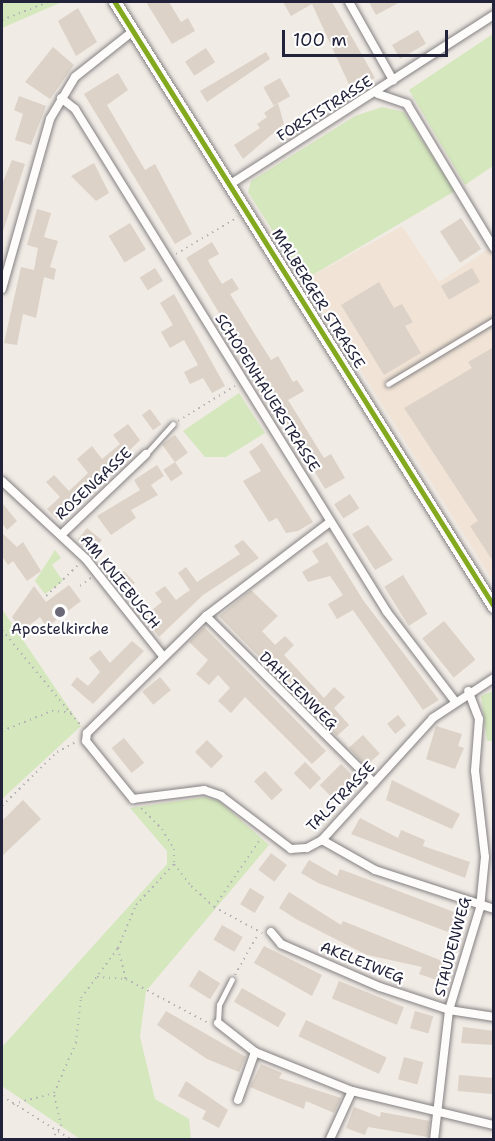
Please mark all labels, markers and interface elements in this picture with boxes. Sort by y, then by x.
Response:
scale bar [285,18,452,56]
text: 100 m [293,28,347,52]
street label: FORSTSTRASSE [274,72,376,146]
street label: MALBERGER STRASSE [268,226,368,372]
street label: SCHOPENHAUERSTRASSE [211,311,323,475]
street label: ROSENGASSE [52,444,136,524]
street label: AM KNIEBUSCH [77,531,163,633]
marker: Apostelkirche [53,605,67,619]
place label: Apostelkirche [11,621,109,639]
street label: DAHLIENWEG [255,648,341,734]
street label: TALSTRASSE [303,758,379,836]
street label: STAUDENWEG [431,895,475,999]
street label: AKELEIWEG [317,938,407,988]

